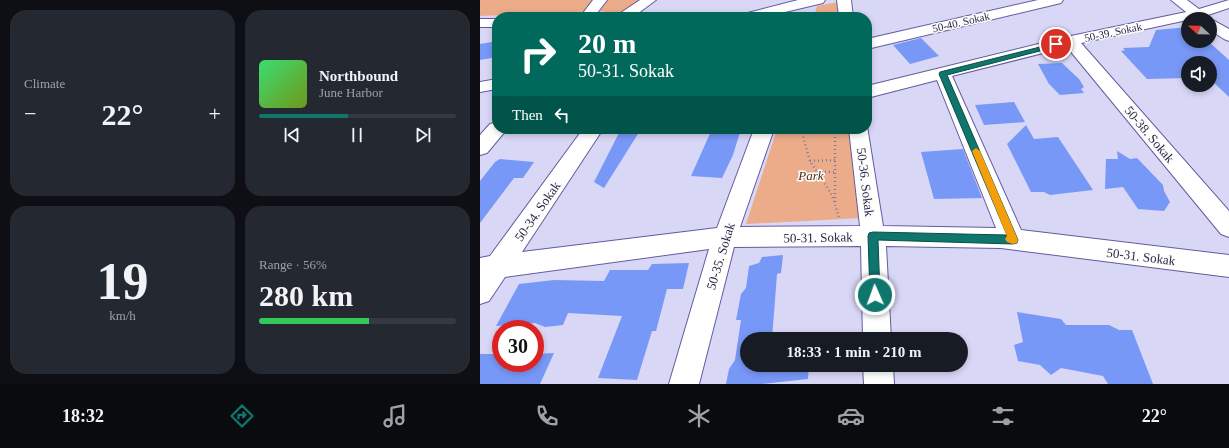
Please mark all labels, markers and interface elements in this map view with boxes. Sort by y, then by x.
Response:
street label: 50-40. Sokak [931,9,991,34]
north arrow [1181,12,1217,48]
map controls [1181,12,1217,92]
street label: 50-39. Sokak [1083,20,1143,44]
pin [1039,27,1073,61]
icon: right [512,28,564,80]
text: 20 m [578,28,636,59]
icon: arrive [1045,33,1067,55]
button: sound [1181,56,1217,92]
text: 50-31. Sokak [578,61,674,81]
text: Northbound [319,68,398,84]
text: Climate [24,76,65,91]
text: June Harbor [319,85,383,100]
text: 22° [102,98,144,131]
text: − [24,101,36,126]
text: + [209,101,221,126]
street label: 50-38. Sokak [1122,103,1178,166]
icon: left [551,104,573,126]
text: Then [512,107,543,123]
icon: previous [281,124,303,146]
icon: pause [346,124,368,146]
icon: next [412,124,434,146]
street label: 50-36. Sokak [854,147,877,218]
park label: Park [797,168,824,183]
street label: 50-34. Sokak [511,178,564,244]
street label: 50-35. Sokak [703,220,738,291]
street label: 50-31. Sokak [783,229,853,246]
street label: 50-31. Sokak [1106,245,1177,268]
text: 19 [97,253,149,310]
text: Range · 56% [259,257,327,272]
position arrow [854,274,896,316]
text: 280 km [259,279,353,312]
text: km/h [109,308,136,323]
speed limit sign: 30 [492,320,544,372]
text: 18:33 · 1 min · 210 m [787,344,922,360]
icon: directions [228,402,256,430]
icon: music [381,402,409,430]
icon: phone [533,402,561,430]
icon: climate [685,402,713,430]
icon: car [837,402,865,430]
icon: filters [989,402,1017,430]
text: 18:32 [62,406,104,426]
text: 22° [1142,406,1167,426]

